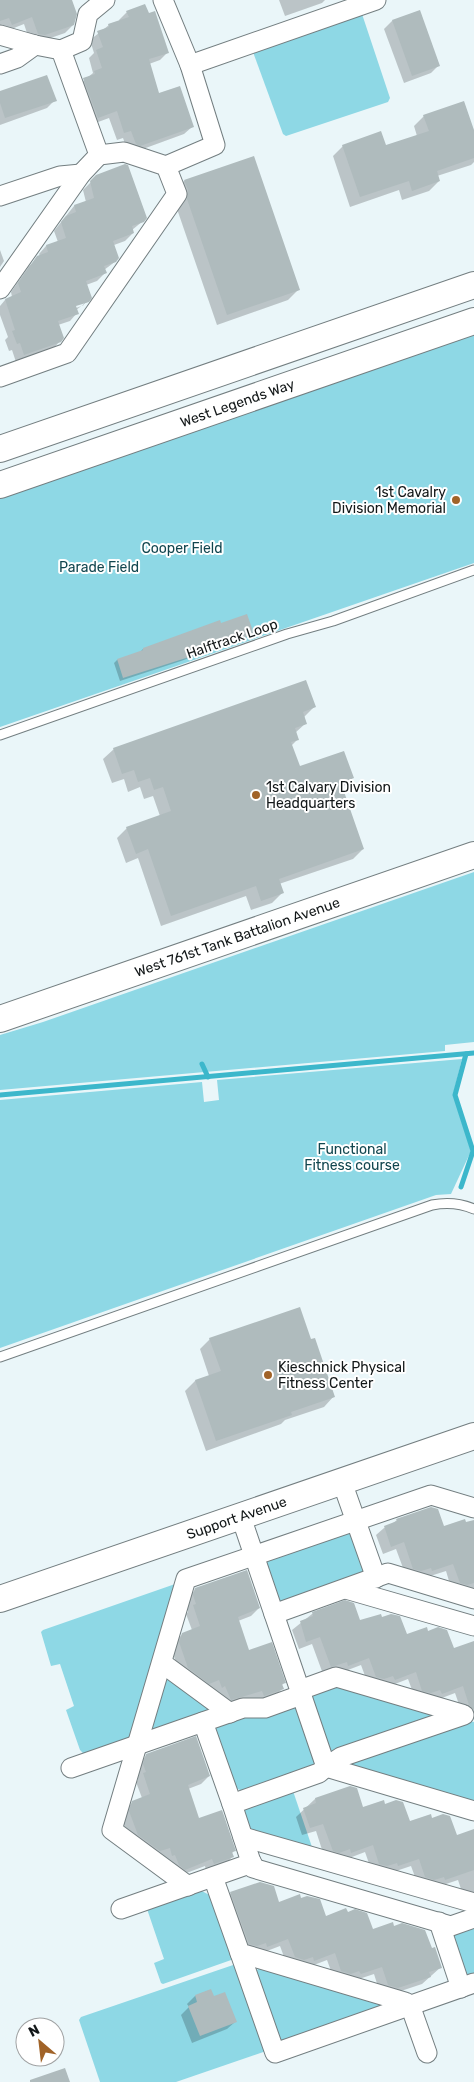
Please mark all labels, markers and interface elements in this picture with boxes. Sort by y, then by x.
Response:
street label: West Legends Way [178,375,297,431]
place label: 1st Cavalry Division Memorial [332,484,446,517]
marker: 1st Cavalry Division Memorial [450,494,462,506]
park label: Cooper Field [141,540,223,557]
park label: Parade Field [59,559,139,576]
street label: Halftrack Loop [184,615,280,663]
place label: 1st Calvary Division Headquarters [266,779,391,812]
marker: 1st Calvary Division Headquarters [250,789,262,801]
street label: West 761st Tank Battalion Avenue [132,894,342,980]
park label: Functional Fitness course [304,1141,400,1174]
place label: Kieschnick Physical Fitness Center [278,1359,405,1392]
marker: Kieschnick Physical Fitness Center [262,1369,274,1381]
street label: Support Avenue [184,1493,289,1543]
north arrow [15,2017,65,2067]
text: N [26,2021,43,2041]

